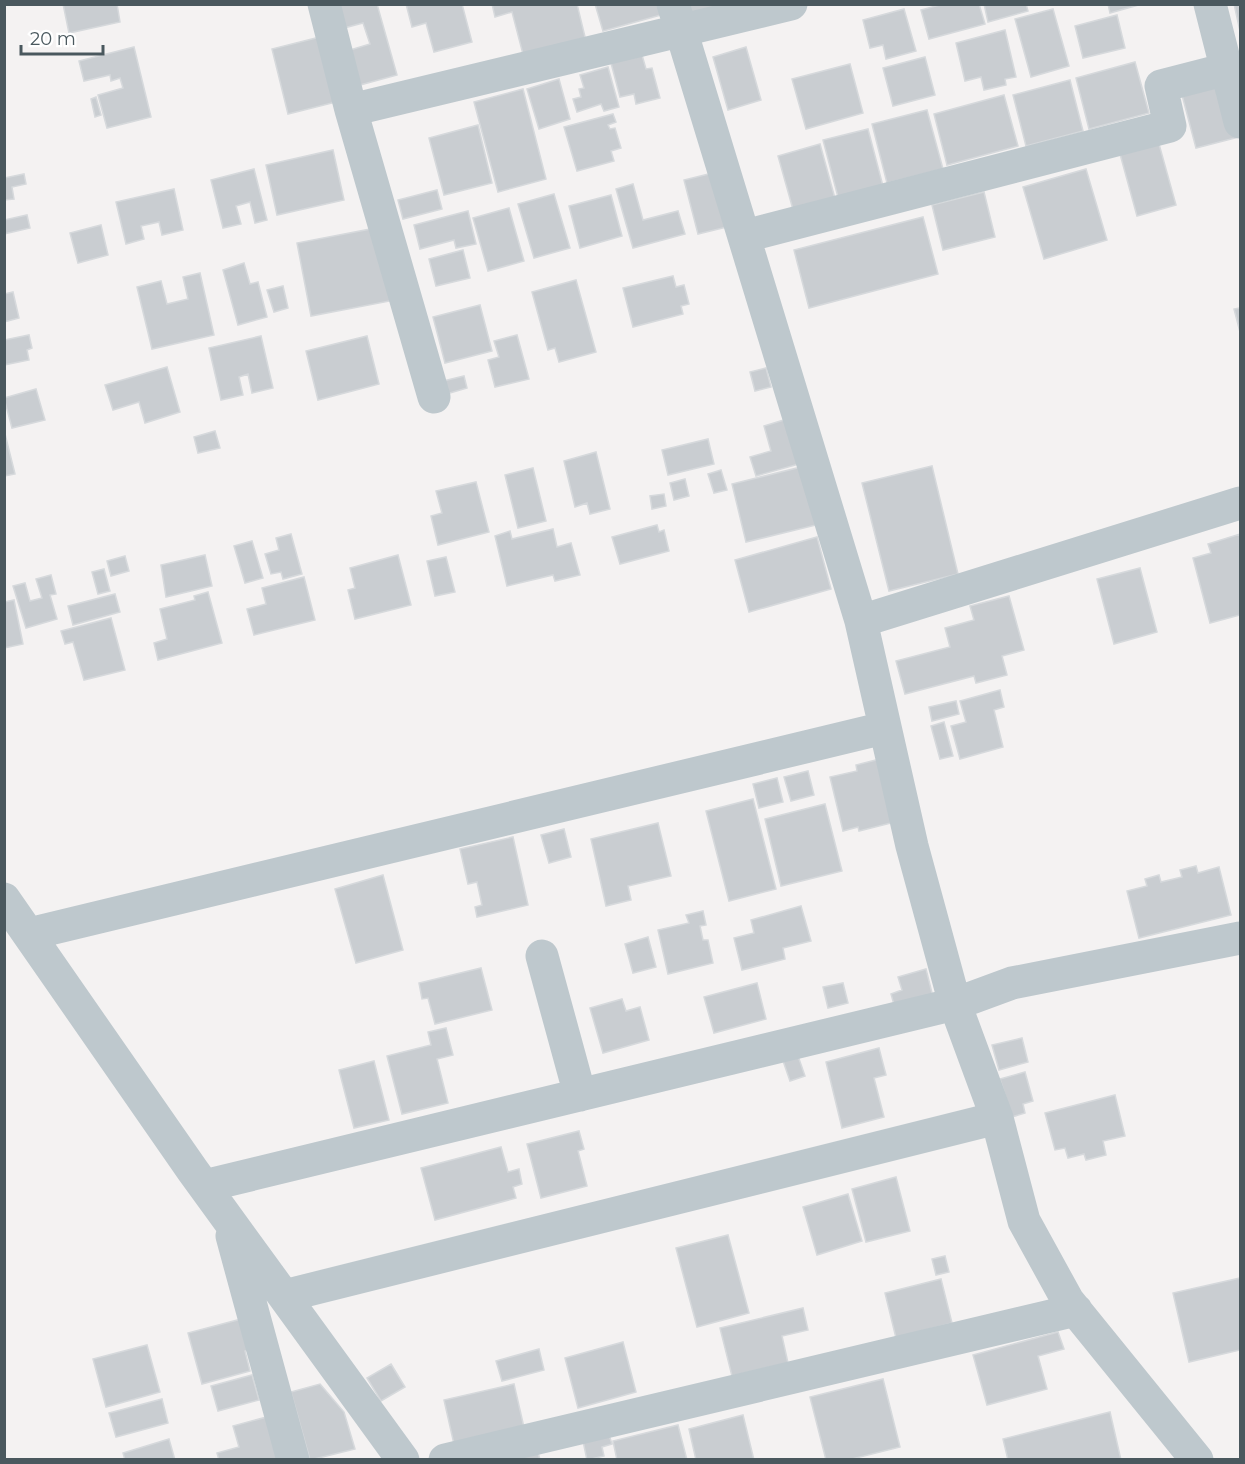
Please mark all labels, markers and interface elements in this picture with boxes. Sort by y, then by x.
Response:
scale bar [21,18,104,56]
text: 20 m [30,28,76,50]

